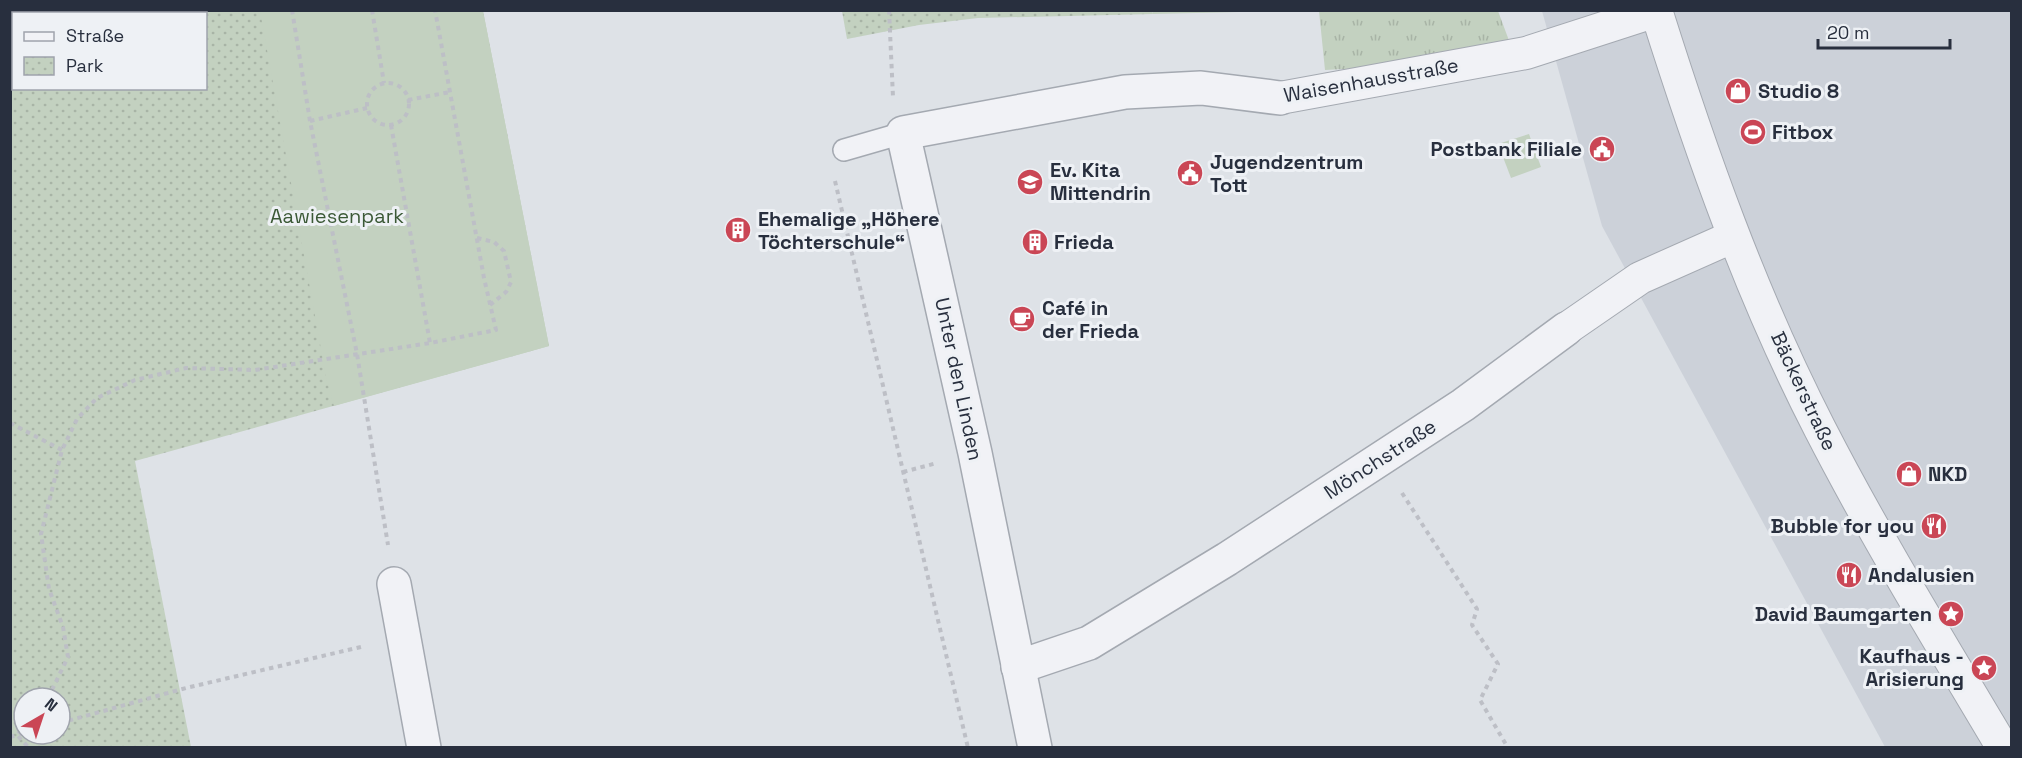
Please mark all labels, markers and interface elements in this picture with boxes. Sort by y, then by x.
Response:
legend [12,12,207,90]
scale bar [1818,12,1950,50]
text: 20 m [1827,21,1870,44]
text: Straße [66,24,124,47]
street label: Waisenhausstraße [1281,52,1461,108]
text: Park [66,54,104,77]
shop icon: Studio 8 [1723,76,1753,106]
place label: Studio 8 [1758,78,1839,104]
sports icon: Fitbox [1738,117,1768,147]
place label: Fitbox [1772,119,1833,145]
public building icon: Postbank Filiale [1587,134,1617,164]
place label: Postbank Filiale [1430,136,1582,162]
place label: Jugendzentrum Tott [1210,149,1363,198]
place label: Ev. Kita Mittendrin [1050,157,1151,206]
public building icon: Jugendzentrum Tott [1175,158,1205,188]
school or university icon: Ev. Kita Mittendrin [1015,167,1045,197]
park label: Aawiesenpark [270,203,404,229]
place label: Ehemalige „Höhere Töchterschule“ [758,206,940,255]
building icon: Ehemalige „Höhere Töchterschule“ [723,215,753,245]
building icon: Frieda [1020,227,1050,257]
place label: Frieda [1054,229,1114,255]
street label: Unter den Linden [929,295,989,463]
place label: Café in der Frieda [1042,295,1140,344]
cafe icon: Café in der Frieda [1007,304,1037,334]
street label: Bäckerstraße [1765,327,1843,455]
street label: Mönchstraße [1319,413,1441,505]
shop icon: NKD [1894,459,1924,489]
place label: NKD [1928,461,1967,487]
restaurant icon: Bubble for you [1919,511,1949,541]
place label: Bubble for you [1770,513,1914,539]
restaurant icon: Andalusien [1834,560,1864,590]
place label: Andalusien [1868,562,1975,588]
place icon: David Baumgarten [1936,599,1966,629]
place label: David Baumgarten [1755,601,1932,627]
place label: Kaufhaus - Arisierung [1860,643,1964,692]
place icon: Kaufhaus - Arisierung [1969,653,1999,683]
north arrow [12,686,72,746]
text: N [40,693,62,716]

